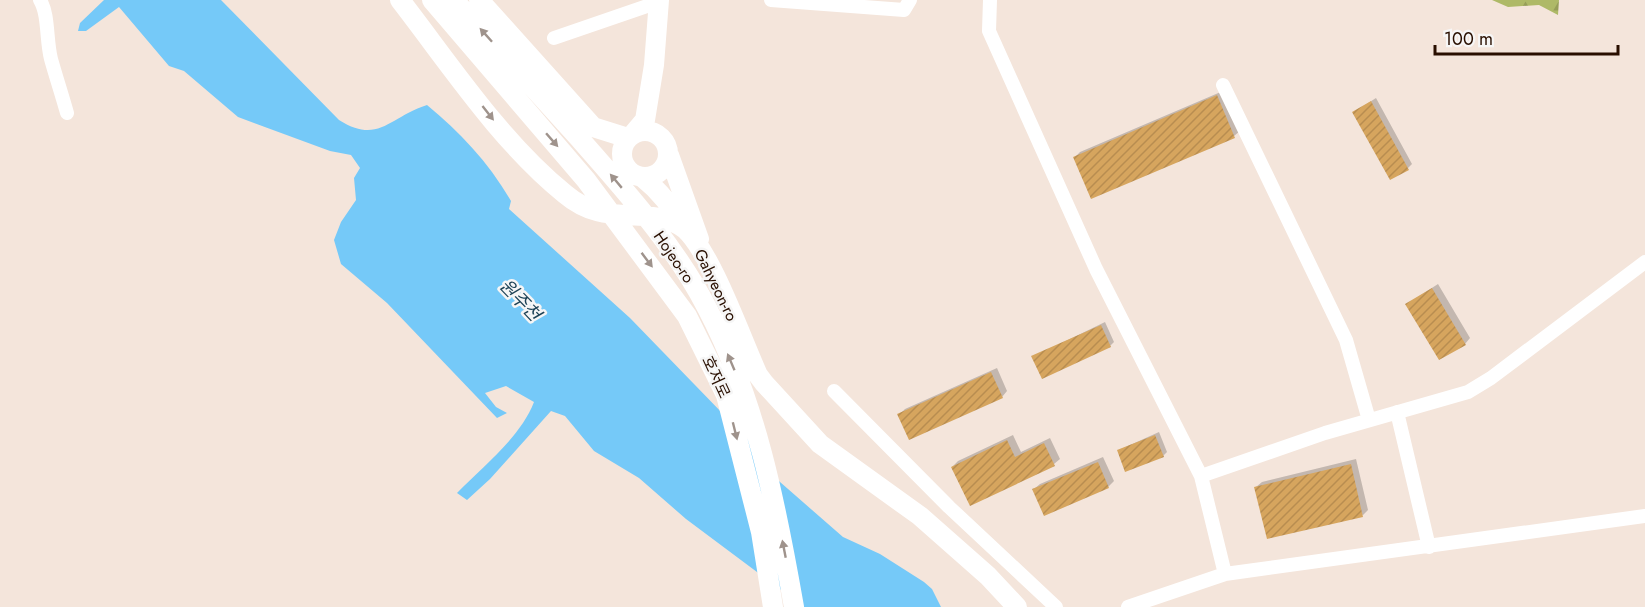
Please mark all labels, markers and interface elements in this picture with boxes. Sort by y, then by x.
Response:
scale bar [1435,18,1618,56]
text: 100 m [1444,26,1493,52]
one-way arrow [479,28,493,43]
one-way arrow [481,105,493,120]
one-way arrow [545,132,558,147]
one-way arrow [610,174,623,189]
street label: Hojeo-ro [648,226,700,288]
street label: Gahyeon-ro [689,245,744,325]
one-way arrow [640,252,652,267]
water label: 원주천 [493,273,548,329]
street label: 호저로 [696,352,736,402]
one-way arrow [726,353,736,371]
one-way arrow [731,422,741,441]
one-way arrow [779,540,788,559]

